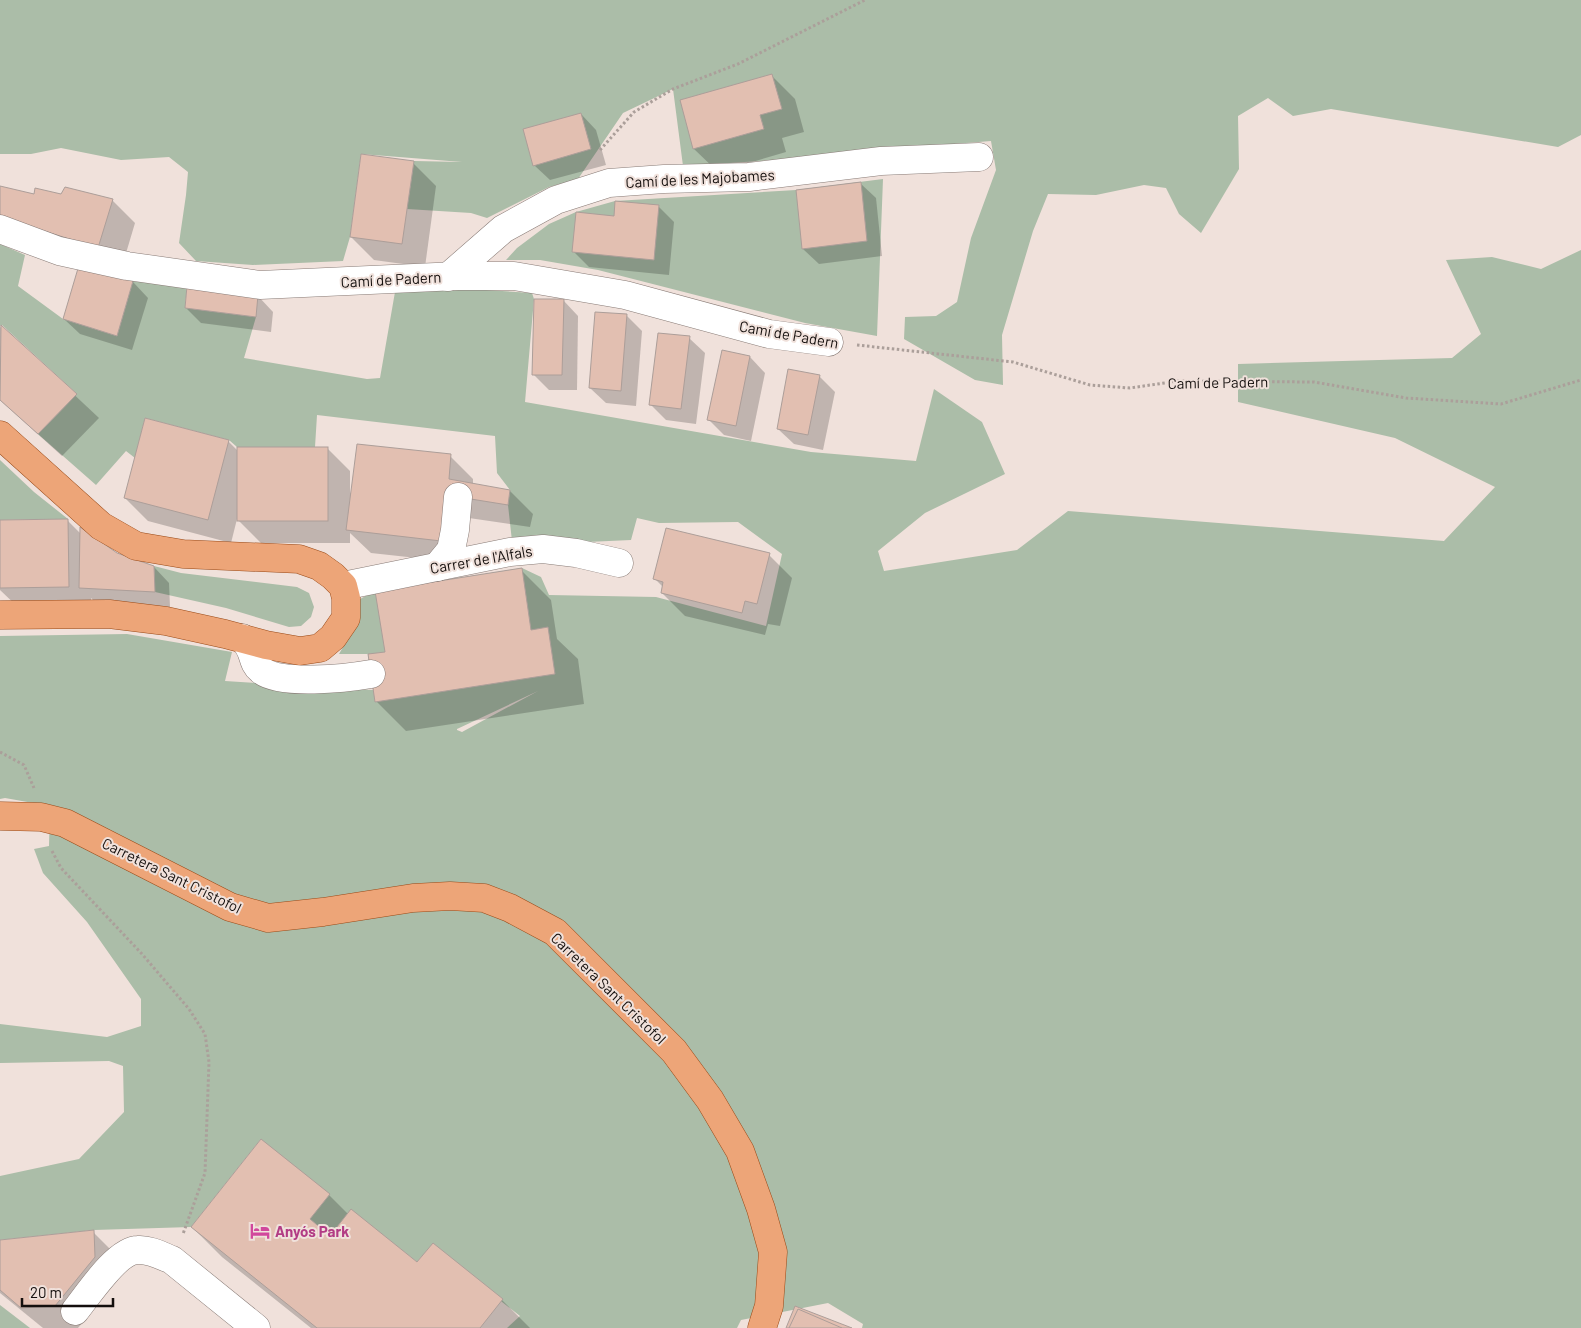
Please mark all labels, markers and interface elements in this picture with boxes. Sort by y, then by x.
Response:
street label: Camí de les Majobames [625,165,775,191]
street label: Camí de Padern [340,267,442,291]
street label: Camí de Padern [738,316,840,352]
street label: Camí de Padern [1168,372,1268,392]
street label: Carrer de l'Alfals [428,541,534,577]
street label: Carretera Sant Cristofol [99,833,245,917]
street label: Carretera Sant Cristofol [548,928,670,1048]
hotel icon: Anyós Park [249,1220,271,1242]
place label: Anyós Park [275,1222,349,1240]
scale bar [22,1276,114,1308]
text: 20 m [30,1283,62,1301]

